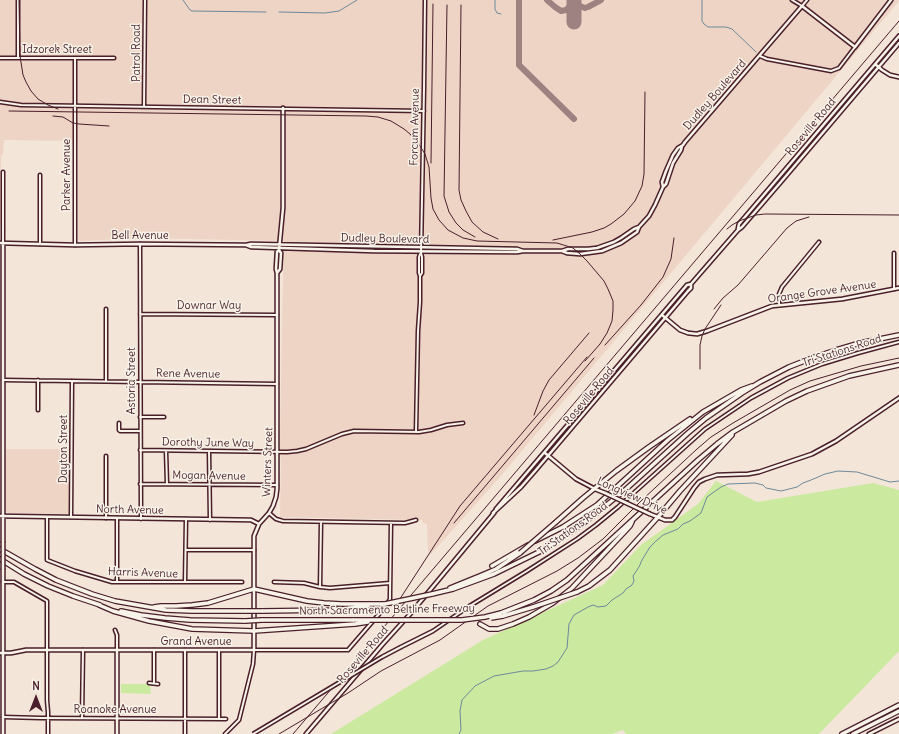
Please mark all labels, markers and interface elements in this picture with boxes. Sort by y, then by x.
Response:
street label: Patrol Road [130,24,144,82]
street label: Idzorek Street [22,43,92,57]
street label: Dudley Boulevard [681,57,749,133]
street label: Forcum Avenue [408,88,422,166]
street label: Dean Street [183,93,241,107]
street label: Roseville Road [783,96,839,158]
street label: Parker Avenue [60,139,74,211]
street label: Bell Avenue [111,229,169,243]
street label: Dudley Boulevard [341,232,429,246]
street label: Orange Grove Avenue [767,278,877,306]
street label: Downar Way [177,299,241,313]
street label: Tri Stations Road [801,332,883,370]
street label: Astoria Street [125,347,139,415]
street label: Roseville Road [561,365,617,427]
street label: Rene Avenue [156,367,220,381]
street label: Dayton Street [57,415,71,483]
street label: Winters Street [260,427,276,497]
street label: Dorothy June Way [162,436,254,450]
street label: Mogan Avenue [172,469,246,483]
street label: Longview Drive [595,475,669,517]
street label: Tri Stations Road [536,499,610,559]
street label: North Avenue [96,503,164,517]
street label: Harris Avenue [108,565,178,581]
street label: North Sacramento Beltline Freeway [299,602,475,618]
street label: Roseville Road [335,624,391,686]
street label: Grand Avenue [161,635,231,649]
north arrow [16,678,56,718]
text: N [32,679,40,693]
street label: Roanoke Avenue [74,703,156,717]

